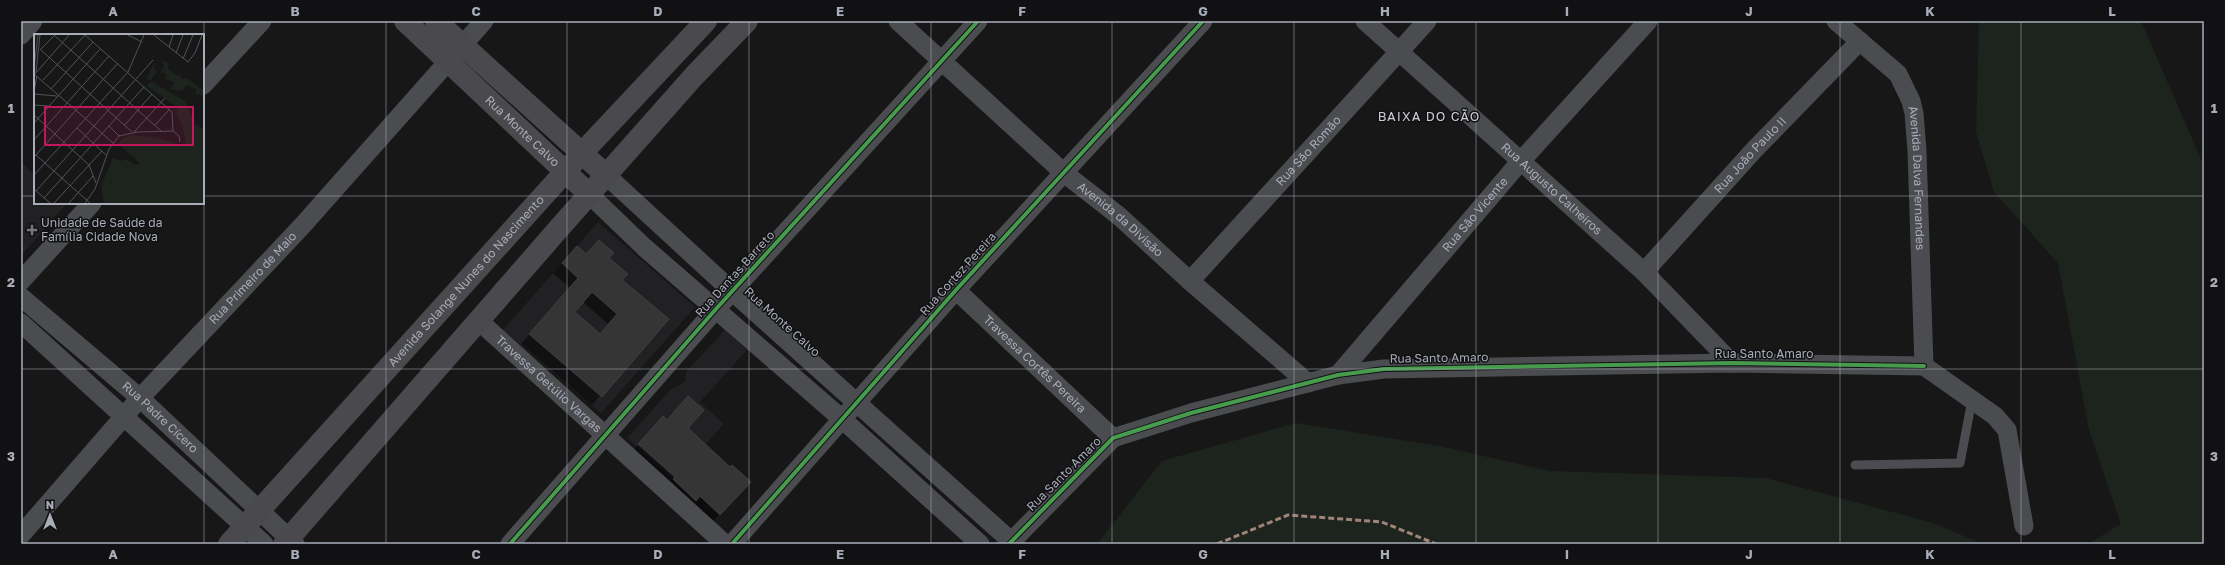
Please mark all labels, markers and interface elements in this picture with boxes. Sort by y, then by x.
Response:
text: A [108,3,118,19]
text: B [290,3,300,19]
text: C [471,3,481,19]
text: D [653,3,663,19]
text: E [836,3,844,19]
text: F [1018,3,1026,19]
text: G [1198,3,1208,19]
text: H [1380,3,1390,19]
text: I [1565,3,1569,19]
text: J [1745,3,1753,19]
text: K [1925,3,1935,19]
text: L [2108,3,2116,19]
inset map [34,34,204,204]
street label: Rua Monte Calvo [482,92,563,170]
text: 1 [8,100,15,116]
text: 1 [2211,100,2218,116]
street label: Avenida Dalva Fernandes [1905,104,1928,250]
district label: BAIXA DO CÃO [1378,108,1480,124]
street label: Rua São Romão [1272,112,1344,189]
street label: Rua João Paulo II [1711,113,1789,196]
street label: Rua Augusto Calheiros [1498,139,1606,238]
street label: Rua São Vicente [1439,174,1511,255]
street label: Avenida da Divisão [1075,178,1166,260]
street label: Avenida Solange Nunes do Nascimento [385,192,547,370]
place label: Unidade de Saúde da Família Cidade Nova [41,215,162,244]
marker: Unidade de Saúde da Família Cidade Nova [26,224,38,236]
street label: Rua Dantas Barreto [692,227,777,320]
street label: Rua Primeiro de Maio [205,229,299,327]
street label: Rua Cortez Pereira [916,229,999,318]
text: 2 [7,274,15,290]
text: 2 [2210,274,2218,290]
street label: Rua Monte Calvo [741,284,823,360]
street label: Travessa Cortês Pereira [980,312,1089,416]
street label: Travessa Getúlio Vargas [493,332,605,435]
street label: Rua Santo Amaro [1715,346,1813,361]
street label: Rua Santo Amaro [1389,349,1489,366]
street label: Rua Padre Cícero [119,378,202,456]
street label: Rua Santo Amaro [1023,433,1104,514]
text: 3 [7,448,15,464]
text: 3 [2210,448,2218,464]
north arrow [30,495,70,535]
text: N [46,498,54,511]
text: A [108,546,118,562]
text: B [290,546,300,562]
text: C [471,546,481,562]
text: D [653,546,663,562]
text: E [836,546,844,562]
text: F [1018,546,1026,562]
text: G [1198,546,1208,562]
text: H [1380,546,1390,562]
text: I [1565,546,1569,562]
text: J [1745,546,1753,562]
text: K [1925,546,1935,562]
text: L [2108,546,2116,562]

